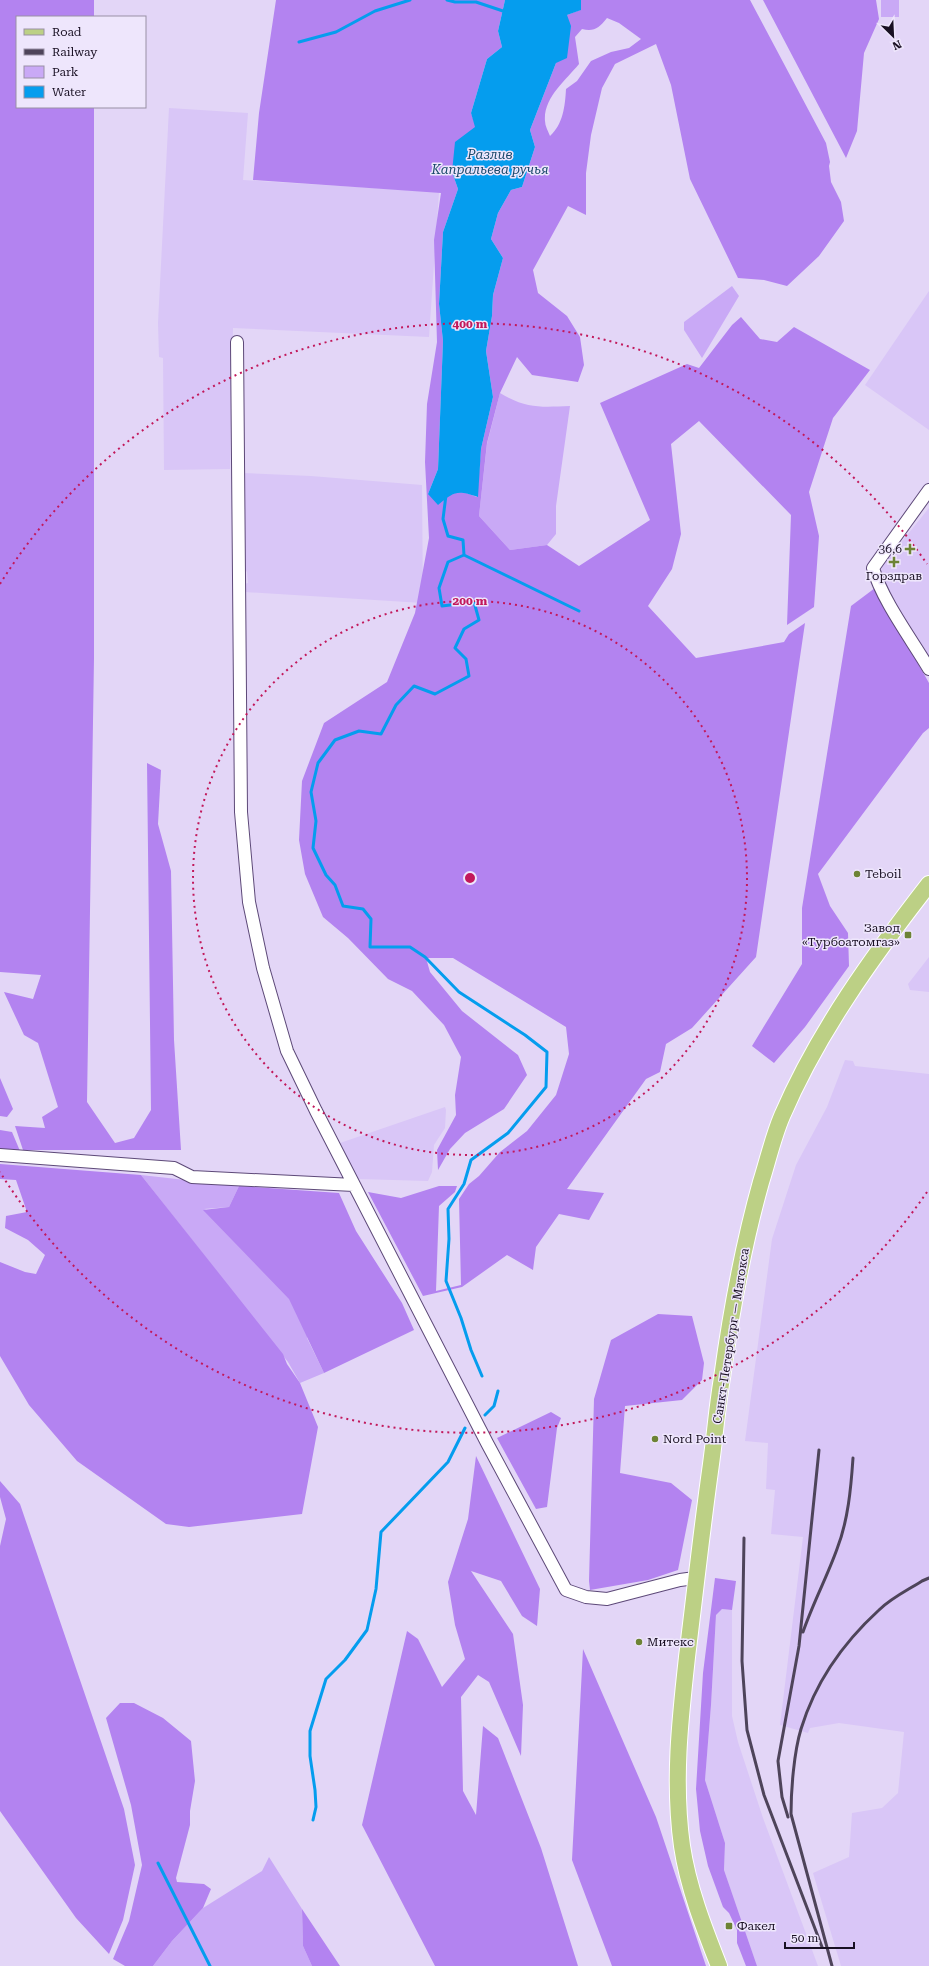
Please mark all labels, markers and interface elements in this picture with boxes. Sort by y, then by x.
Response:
legend [16,16,146,108]
north arrow [873,16,913,56]
text: Road [52,25,82,39]
text: N [890,37,903,53]
text: Railway [52,45,98,59]
text: Park [52,65,79,79]
text: Water [52,85,86,99]
water label: Разлив Капральева ручья [430,147,549,177]
text: 400 m [453,317,488,331]
place label: 36,6 [879,542,902,556]
marker: 36,6 [905,544,915,554]
marker: Горздрав [889,557,899,567]
place label: Горздрав [866,569,922,583]
text: 200 m [453,594,488,608]
place label: Teboil [865,867,902,881]
marker: Teboil [852,869,862,879]
centre of rings [463,871,477,885]
place label: Завод «Турбоатомгаз» [802,921,900,949]
marker: Завод «Турбоатомгаз» [903,930,913,940]
street label: Санкт-Петербург — Матокса [710,1247,752,1425]
place label: Nord Point [663,1432,727,1446]
marker: Nord Point [650,1434,660,1444]
place label: Митекс [647,1635,694,1649]
marker: Митекс [634,1637,644,1647]
place label: Факел [737,1919,776,1933]
marker: Факел [724,1921,734,1931]
scale bar [785,1924,854,1950]
text: 50 m [791,1931,818,1945]

